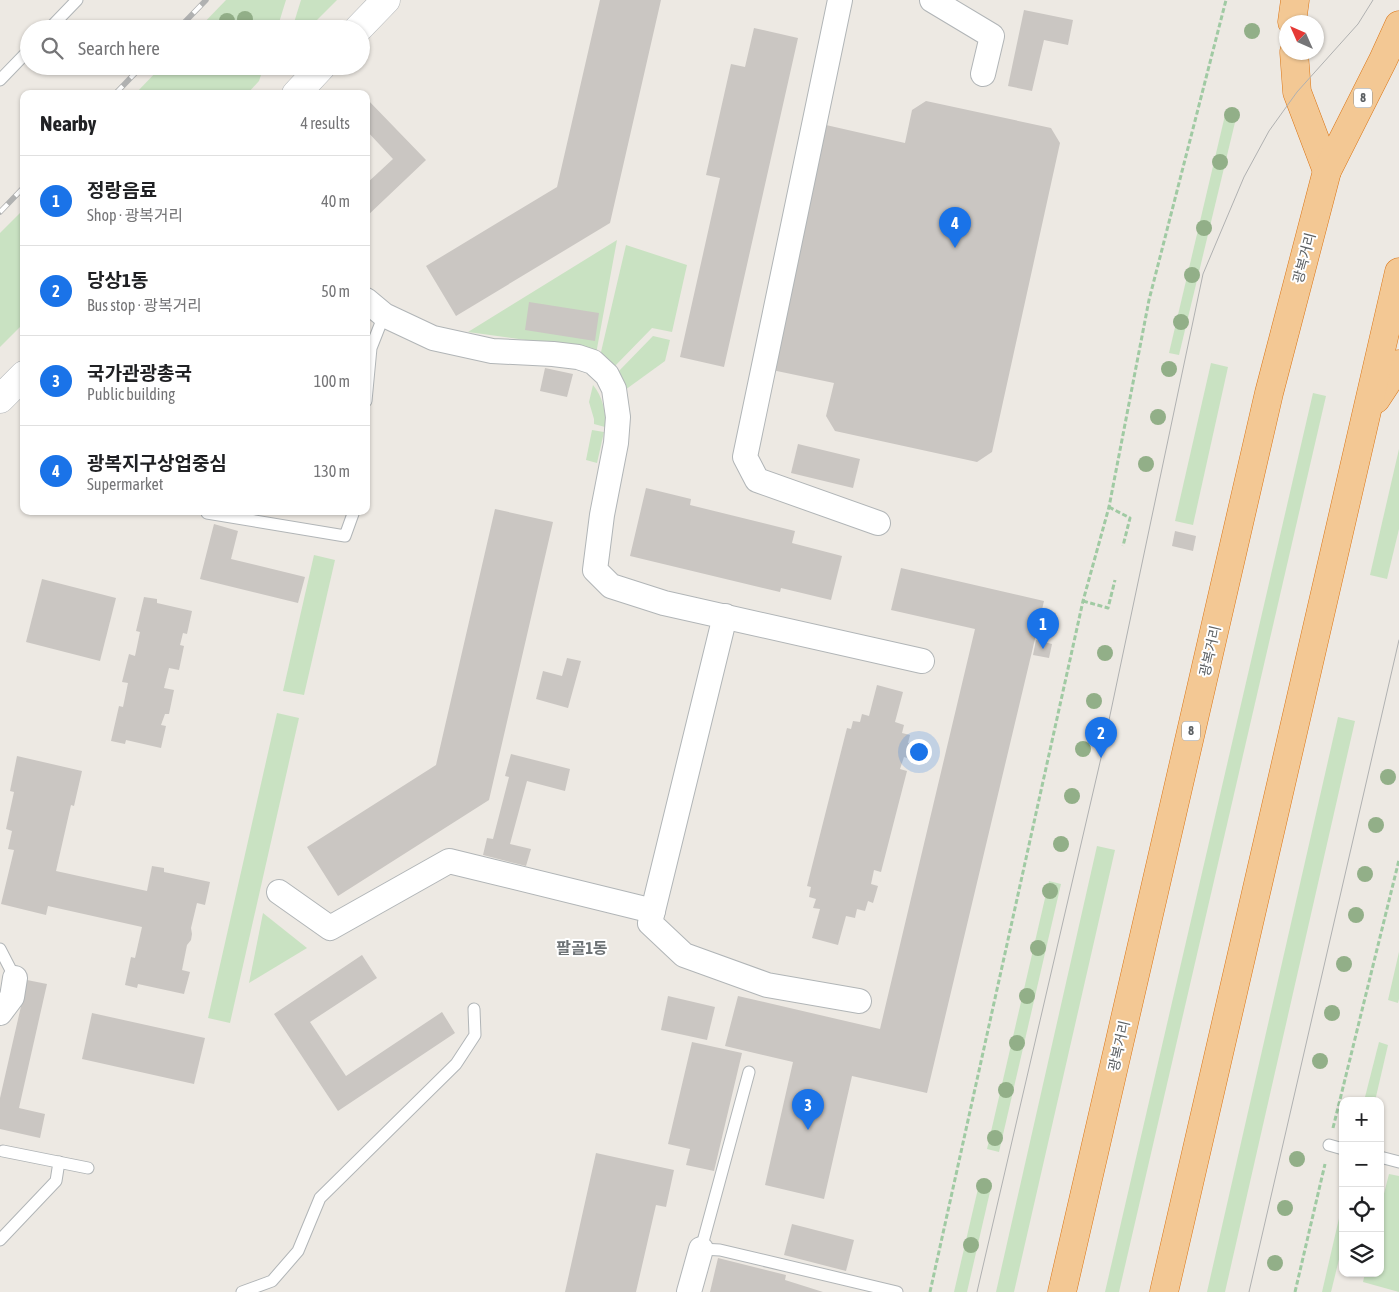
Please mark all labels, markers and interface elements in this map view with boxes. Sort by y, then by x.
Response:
north arrow [1279,15,1324,60]
search box [20,20,370,75]
icon: search [38,34,66,62]
text: Search here [78,37,160,59]
road number: 8 [1354,89,1372,108]
text: Nearby [40,111,96,135]
text: 4 results [300,114,350,132]
text: 정랑음료 [87,179,157,201]
text: 1 [52,192,60,210]
text: 40 m [321,192,350,210]
text: Shop · 광복거리 [87,206,183,224]
pin: 4 [939,207,971,248]
street label: 광복거리 [1290,231,1318,285]
text: 당상1동 [87,269,148,291]
text: 2 [52,282,60,300]
text: 50 m [321,282,350,300]
text: Bus stop · 광복거리 [87,296,202,314]
text: 국가관광총국 [87,362,192,384]
text: 3 [52,372,60,390]
text: 100 m [314,372,350,390]
text: Public building [87,385,175,403]
text: 광복지구상업중심 [87,452,227,474]
text: 4 [52,462,60,480]
text: 130 m [314,462,350,480]
text: Supermarket [87,475,163,493]
pin: 1 [1027,608,1059,649]
street label: 광복거리 [1196,624,1224,678]
pin: 2 [1085,717,1117,758]
road number: 8 [1182,721,1200,740]
your location [906,739,932,765]
district label: 팔골1동 [556,939,608,957]
street label: 광복거리 [1105,1019,1133,1073]
pin: 3 [792,1089,824,1130]
map controls [1339,1097,1384,1277]
button: + [1339,1097,1384,1142]
button: − [1339,1142,1384,1187]
button: locate [1339,1187,1384,1232]
button: layers [1339,1232,1384,1277]

